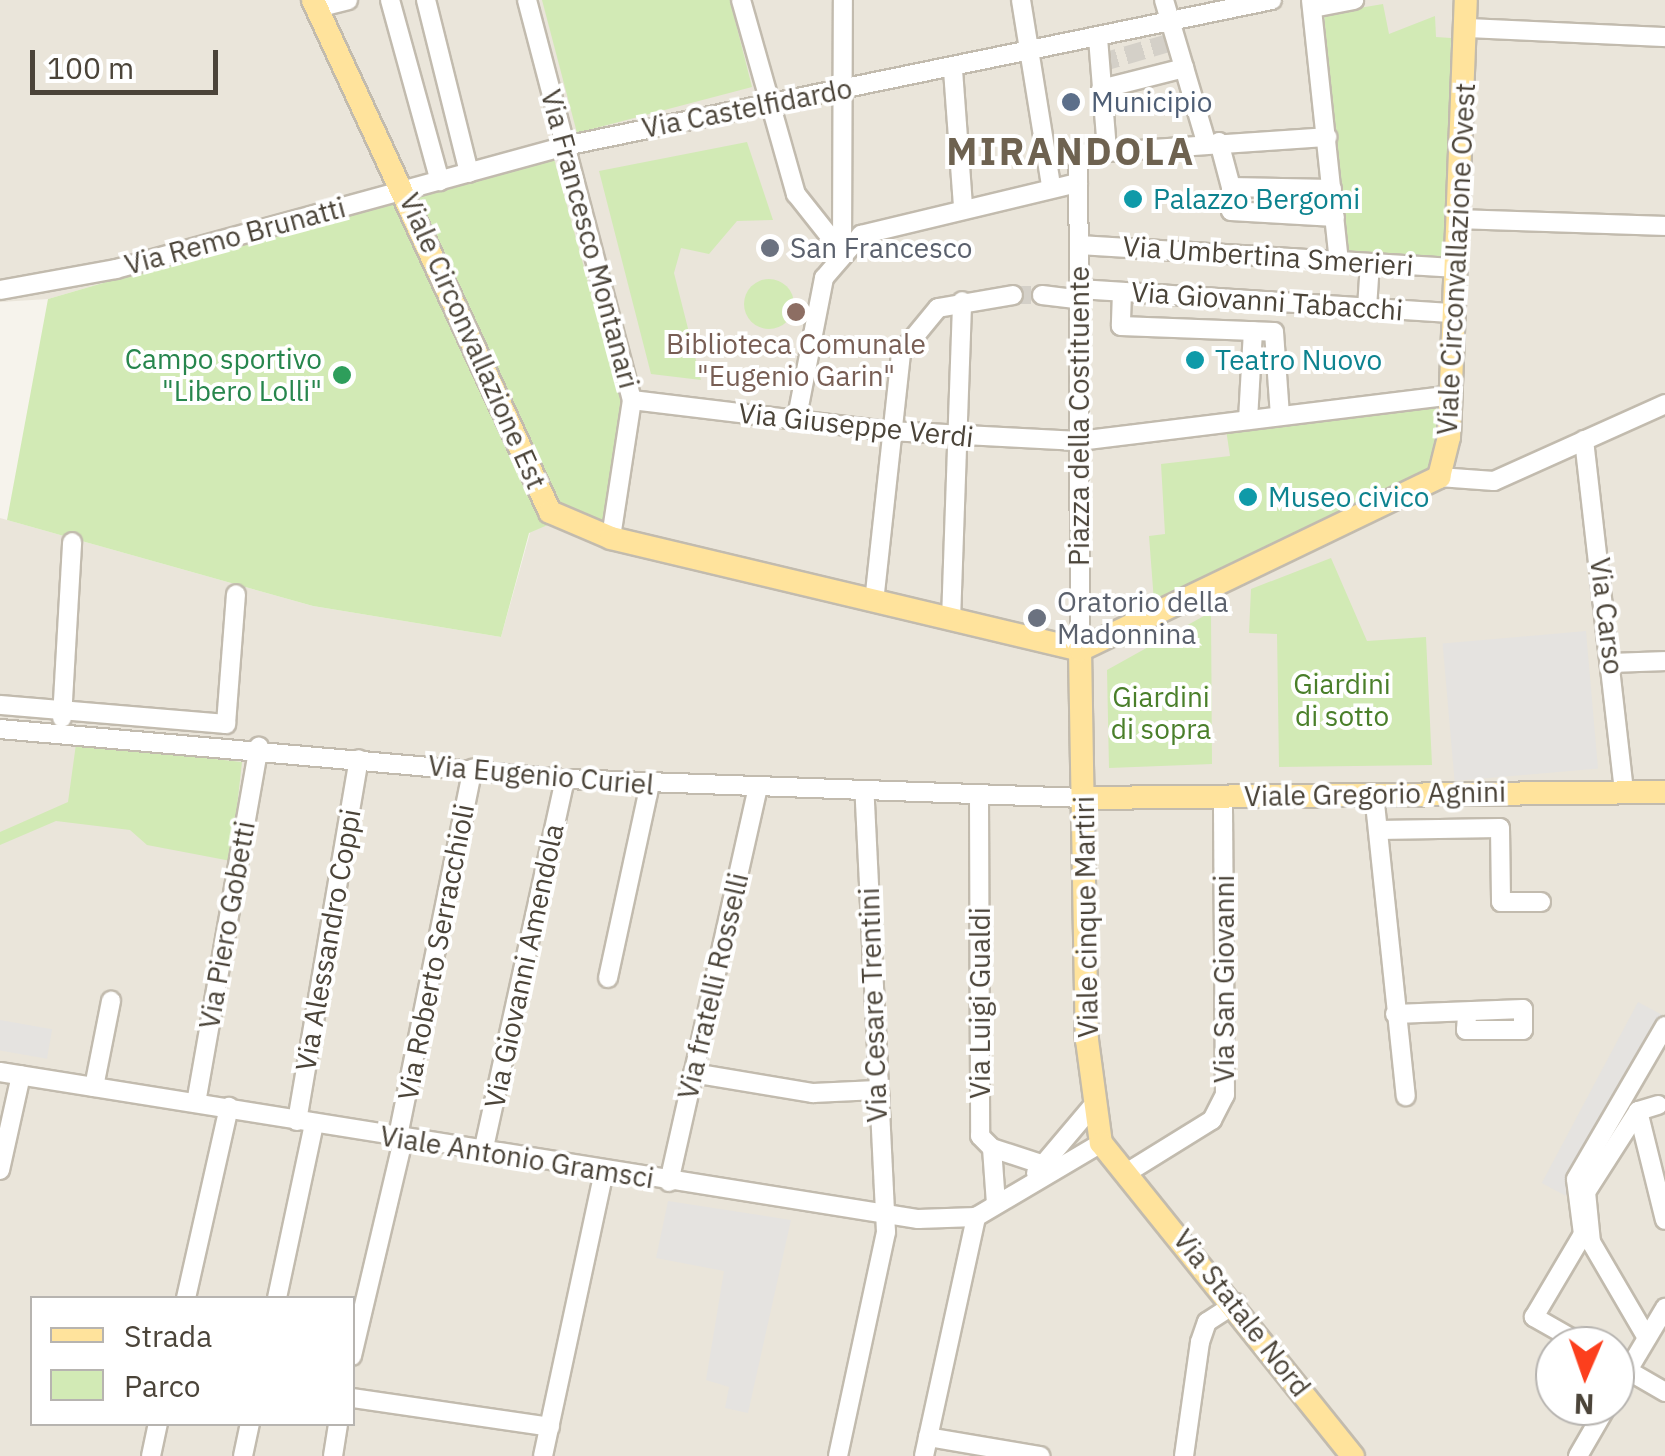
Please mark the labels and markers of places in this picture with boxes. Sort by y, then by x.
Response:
place label: Municipio [1091,85,1213,119]
marker: Municipio [1060,91,1082,113]
place label: Palazzo Bergomi [1153,182,1360,216]
marker: Palazzo Bergomi [1122,188,1144,210]
place label: San Francesco [790,231,972,265]
marker: San Francesco [759,237,781,259]
marker: Biblioteca Comunale "Eugenio Garin" [785,301,807,323]
place label: Biblioteca Comunale "Eugenio Garin" [666,327,926,393]
place label: Campo sportivo "Libero Lolli" [125,342,322,408]
place label: Teatro Nuovo [1215,343,1382,377]
marker: Teatro Nuovo [1184,349,1206,371]
marker: Campo sportivo "Libero Lolli" [331,364,353,386]
place label: Museo civico [1268,480,1429,514]
marker: Museo civico [1237,486,1259,508]
place label: Oratorio della Madonnina [1057,585,1229,651]
marker: Oratorio della Madonnina [1026,607,1048,629]

